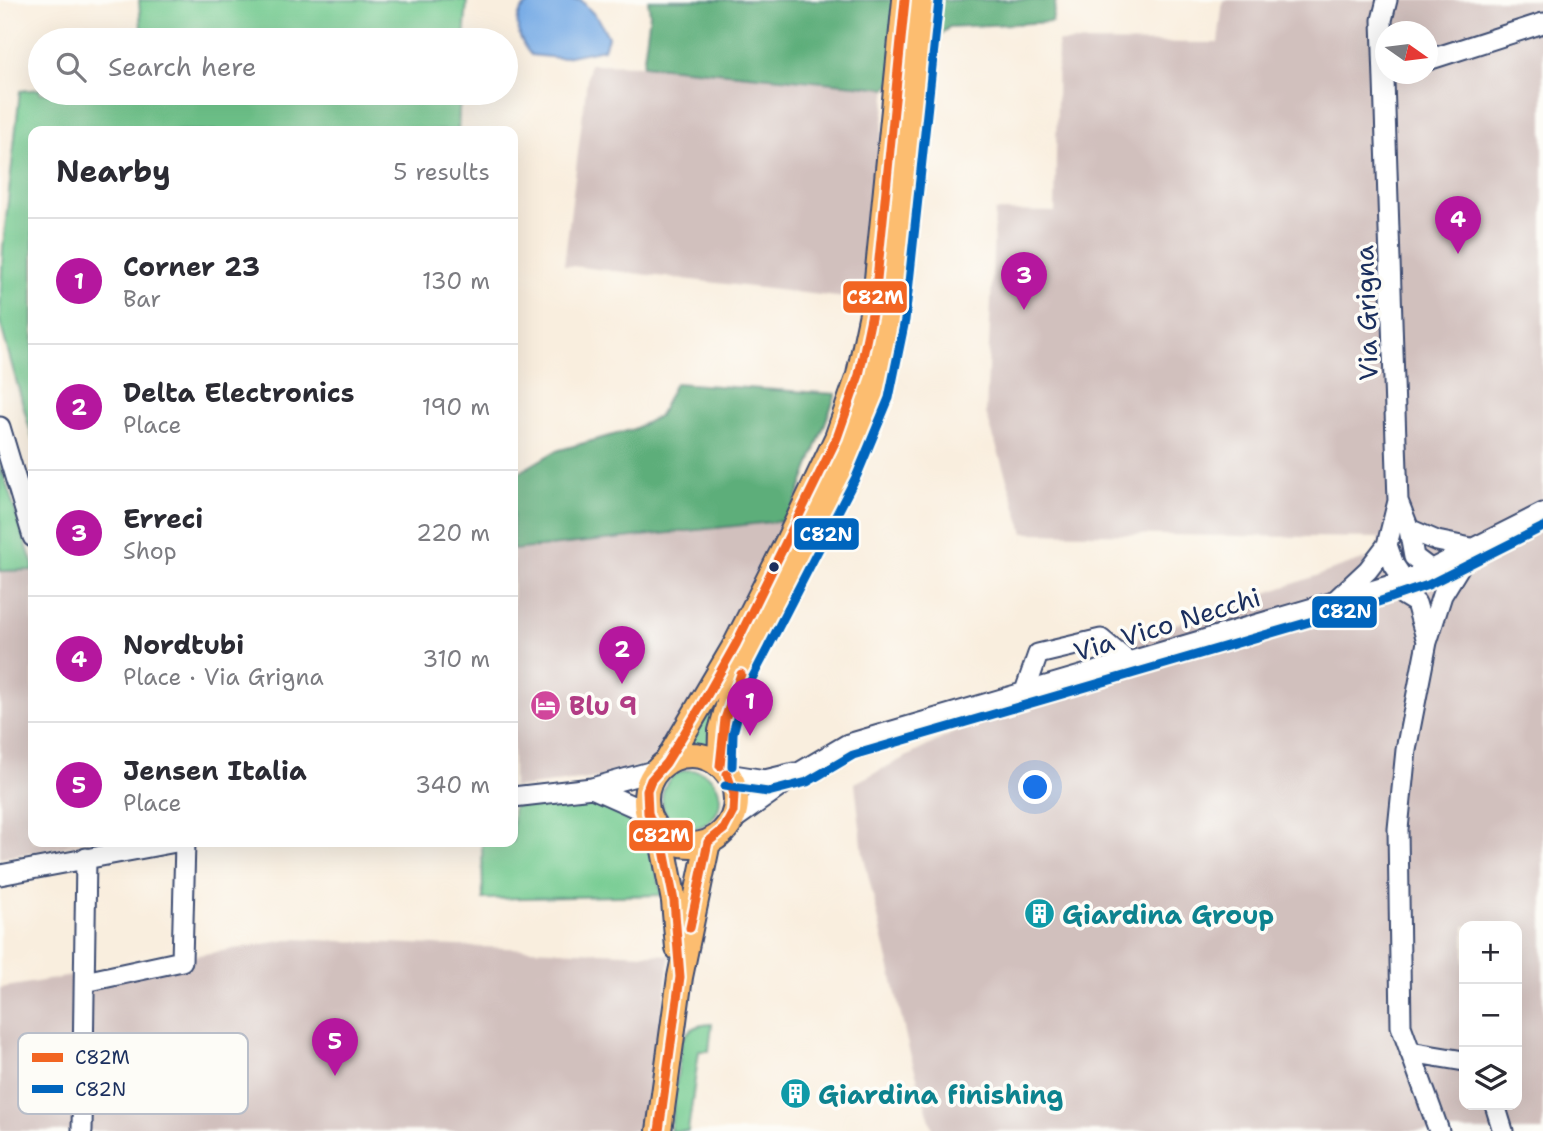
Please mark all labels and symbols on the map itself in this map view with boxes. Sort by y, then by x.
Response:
north arrow [1375,21,1438,84]
pin: 4 [1435,196,1481,254]
street label: Via Grigna [1346,245,1386,381]
pin: 3 [1001,252,1047,310]
line badge: C82M [842,280,908,314]
text: C82M [846,285,904,310]
line badge: C82N [793,517,860,551]
text: C82N [799,522,853,547]
unlabelled marker [767,560,781,574]
street label: Via Vico Necchi [1069,579,1265,669]
line badge: C82N [1311,595,1378,629]
text: C82N [1318,599,1372,624]
pin: 2 [599,626,645,684]
pin: 1 [727,678,773,736]
hotel icon: Blu 9 [529,688,563,722]
place label: Blu 9 [569,688,637,723]
your location [1018,770,1052,804]
line badge: C82M [628,819,694,852]
text: C82M [632,823,690,848]
building icon: Giardina Group [1022,897,1056,931]
place label: Giardina Group [1062,897,1274,932]
pin: 5 [312,1018,358,1076]
legend [18,1033,248,1114]
text: C82M [75,1045,130,1070]
text: C82N [75,1077,126,1102]
building icon: Giardina finishing [778,1077,812,1111]
place label: Giardina finishing [818,1077,1064,1112]

